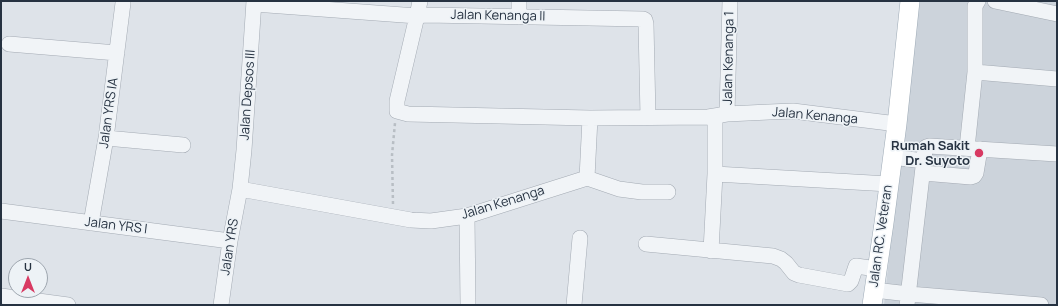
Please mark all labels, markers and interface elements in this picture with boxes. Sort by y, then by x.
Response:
street label: Jalan Kenanga II [451,7,545,25]
street label: Jalan Kenanga 1 [720,11,738,105]
street label: Jalan Depsos III [237,49,259,141]
street label: Jalan YRS IA [96,77,122,149]
street label: Jalan Kenanga [771,104,859,128]
place label: Rumah Sakit Dr. Suyoto [891,138,970,169]
marker: Rumah Sakit Dr. Suyoto [973,147,985,159]
street label: Jalan Kenanga [460,183,546,223]
street label: Jalan RC. Veteran [866,184,896,288]
street label: Jalan YRS I [84,214,148,238]
street label: Jalan YRS [218,217,242,277]
north arrow [8,258,48,298]
text: U [24,259,32,274]

